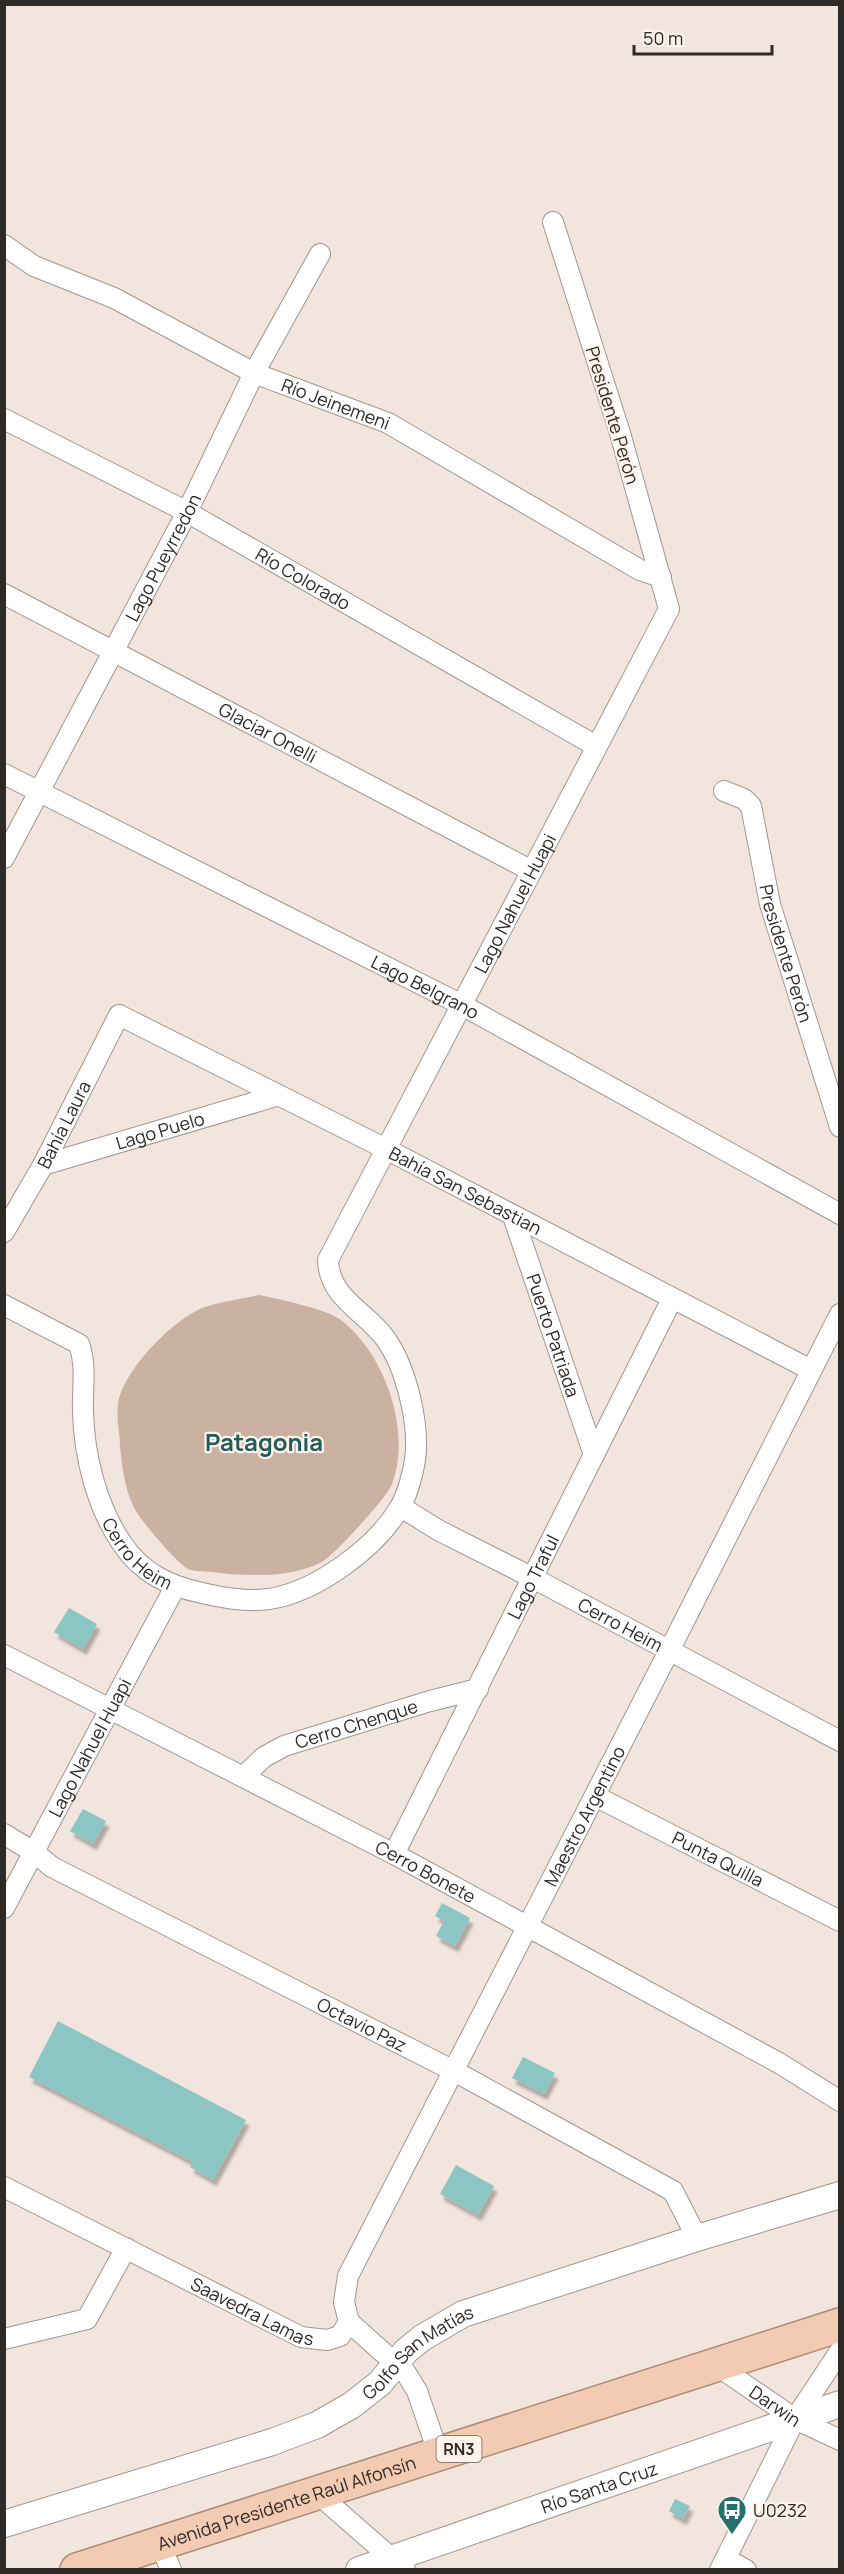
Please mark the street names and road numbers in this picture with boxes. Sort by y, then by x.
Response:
street label: Presidente Perón [581,343,645,487]
street label: Río Jeinemeni [278,372,394,435]
street label: Lago Pueyrredon [119,490,206,625]
street label: Río Colorado [251,542,355,615]
street label: Glaciar Onelli [215,697,321,768]
street label: Lago Nahuel Huapi [468,829,561,977]
street label: Presidente Perón [754,882,818,1025]
street label: Lago Belgrano [367,949,484,1024]
street label: Bahía Laura [31,1076,96,1173]
street label: Lago Puelo [113,1106,207,1155]
street label: Bahía San Sebastian [385,1141,546,1240]
street label: Puerto Patriada [521,1270,585,1400]
street label: Cerro Heim [97,1513,176,1595]
street label: Lago Traful [502,1531,564,1623]
street label: Cerro Heim [574,1592,667,1657]
street label: Lago Nahuel Huapi [43,1674,136,1821]
street label: Cerro Chenque [292,1694,420,1754]
street label: Maestro Argentino [538,1742,630,1890]
street label: Punta Quilla [668,1825,768,1892]
street label: Cerro Bonete [371,1835,480,1908]
street label: Octavio Paz [313,1992,411,2057]
street label: Saavedra Lamas [187,2271,315,2350]
street label: Golfo San Matías [357,2299,476,2405]
street label: Darwin [745,2380,806,2432]
road number: RN3 [436,2436,482,2462]
street label: Avenida Presidente Raúl Alfonsín [154,2450,419,2555]
street label: Río Santa Cruz [537,2456,661,2518]

